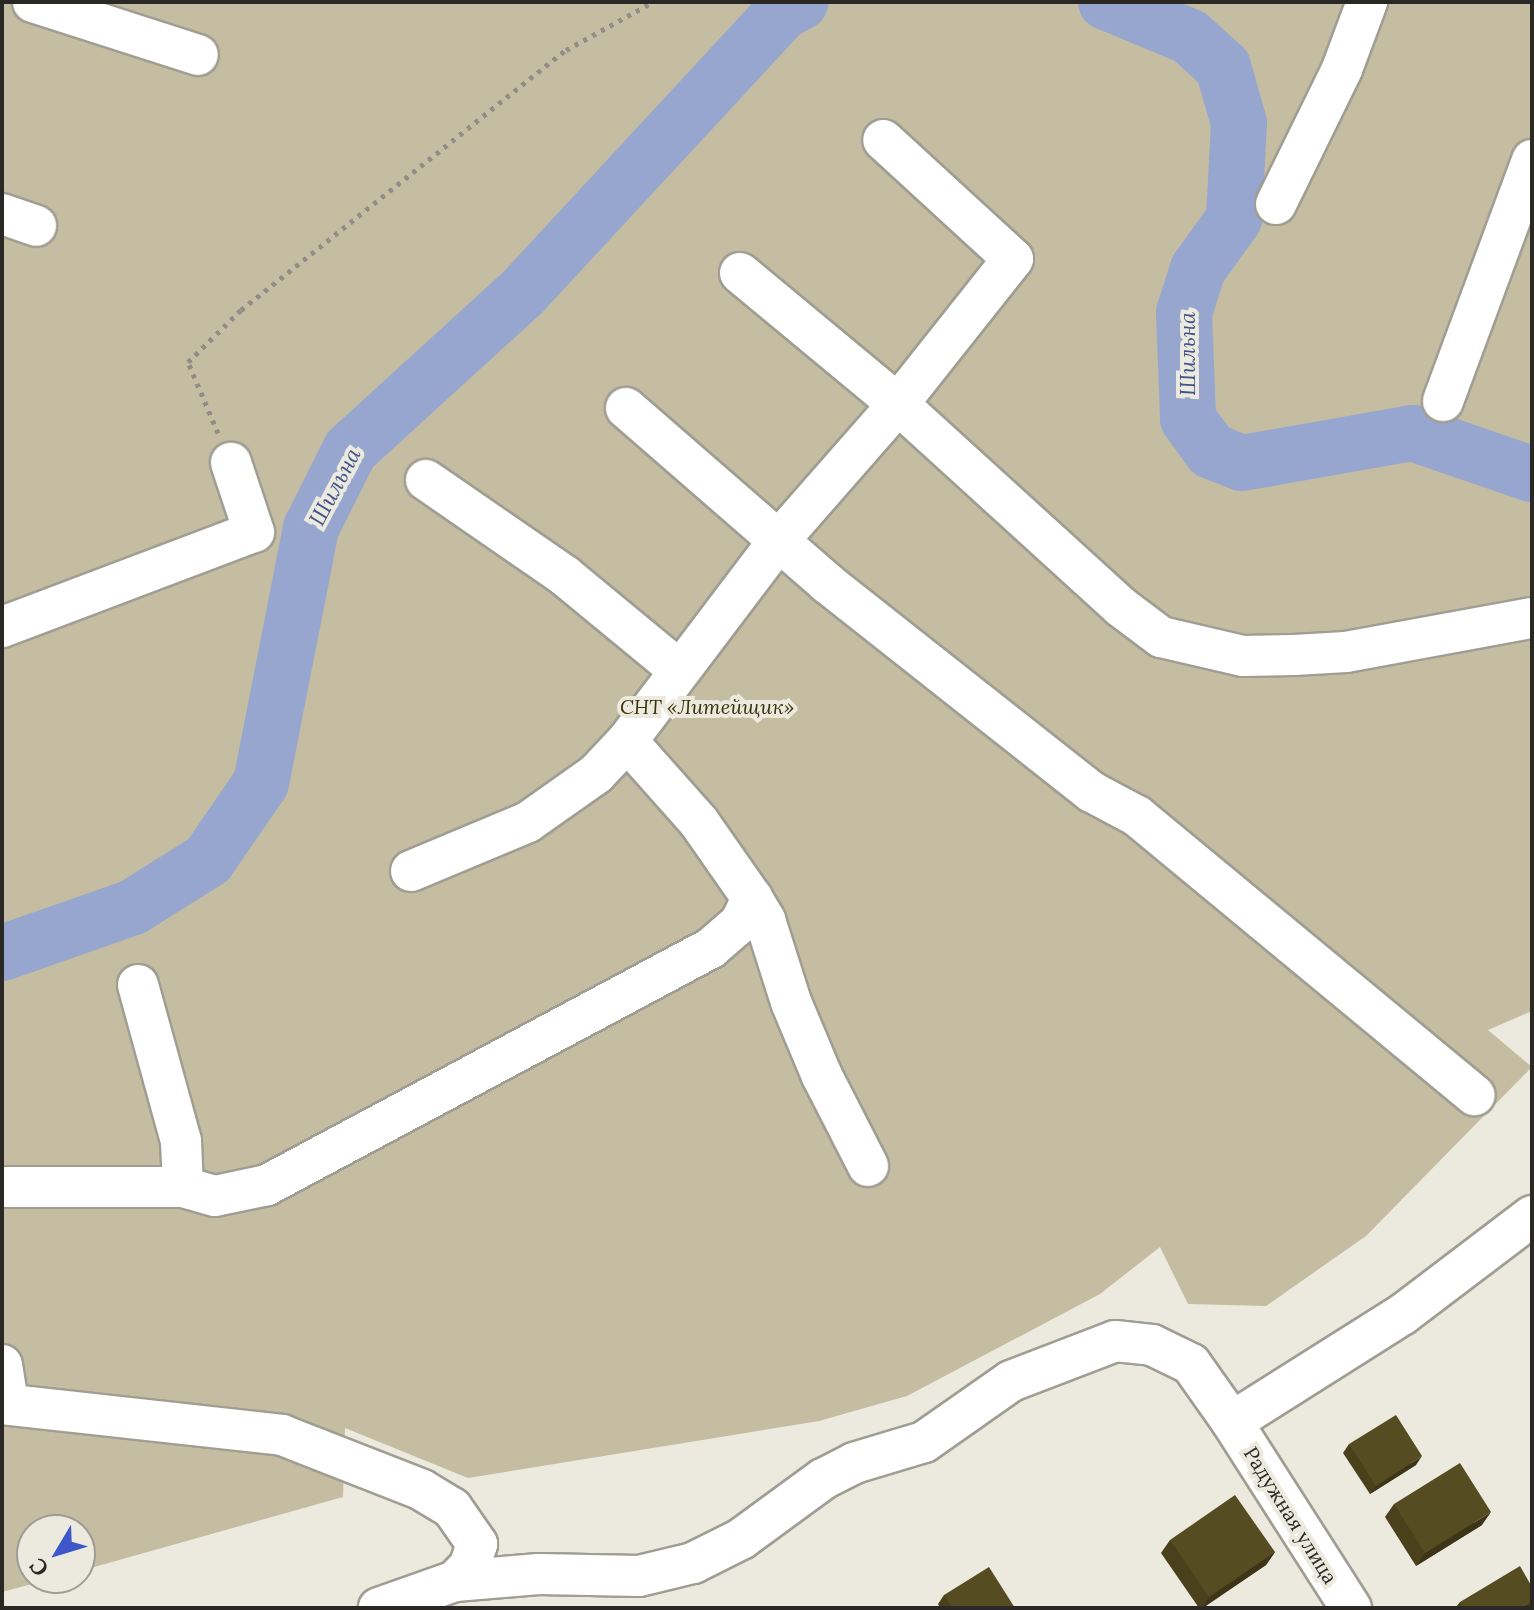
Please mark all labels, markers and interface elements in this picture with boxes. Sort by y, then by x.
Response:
water label: Шильна [1175,312,1201,396]
water label: Шильна [304,444,366,530]
park label: СНТ «Литейщик» [620,694,794,718]
street label: Радужная улица [1239,1442,1343,1588]
north arrow [16,1514,96,1594]
text: С [23,1553,54,1582]

